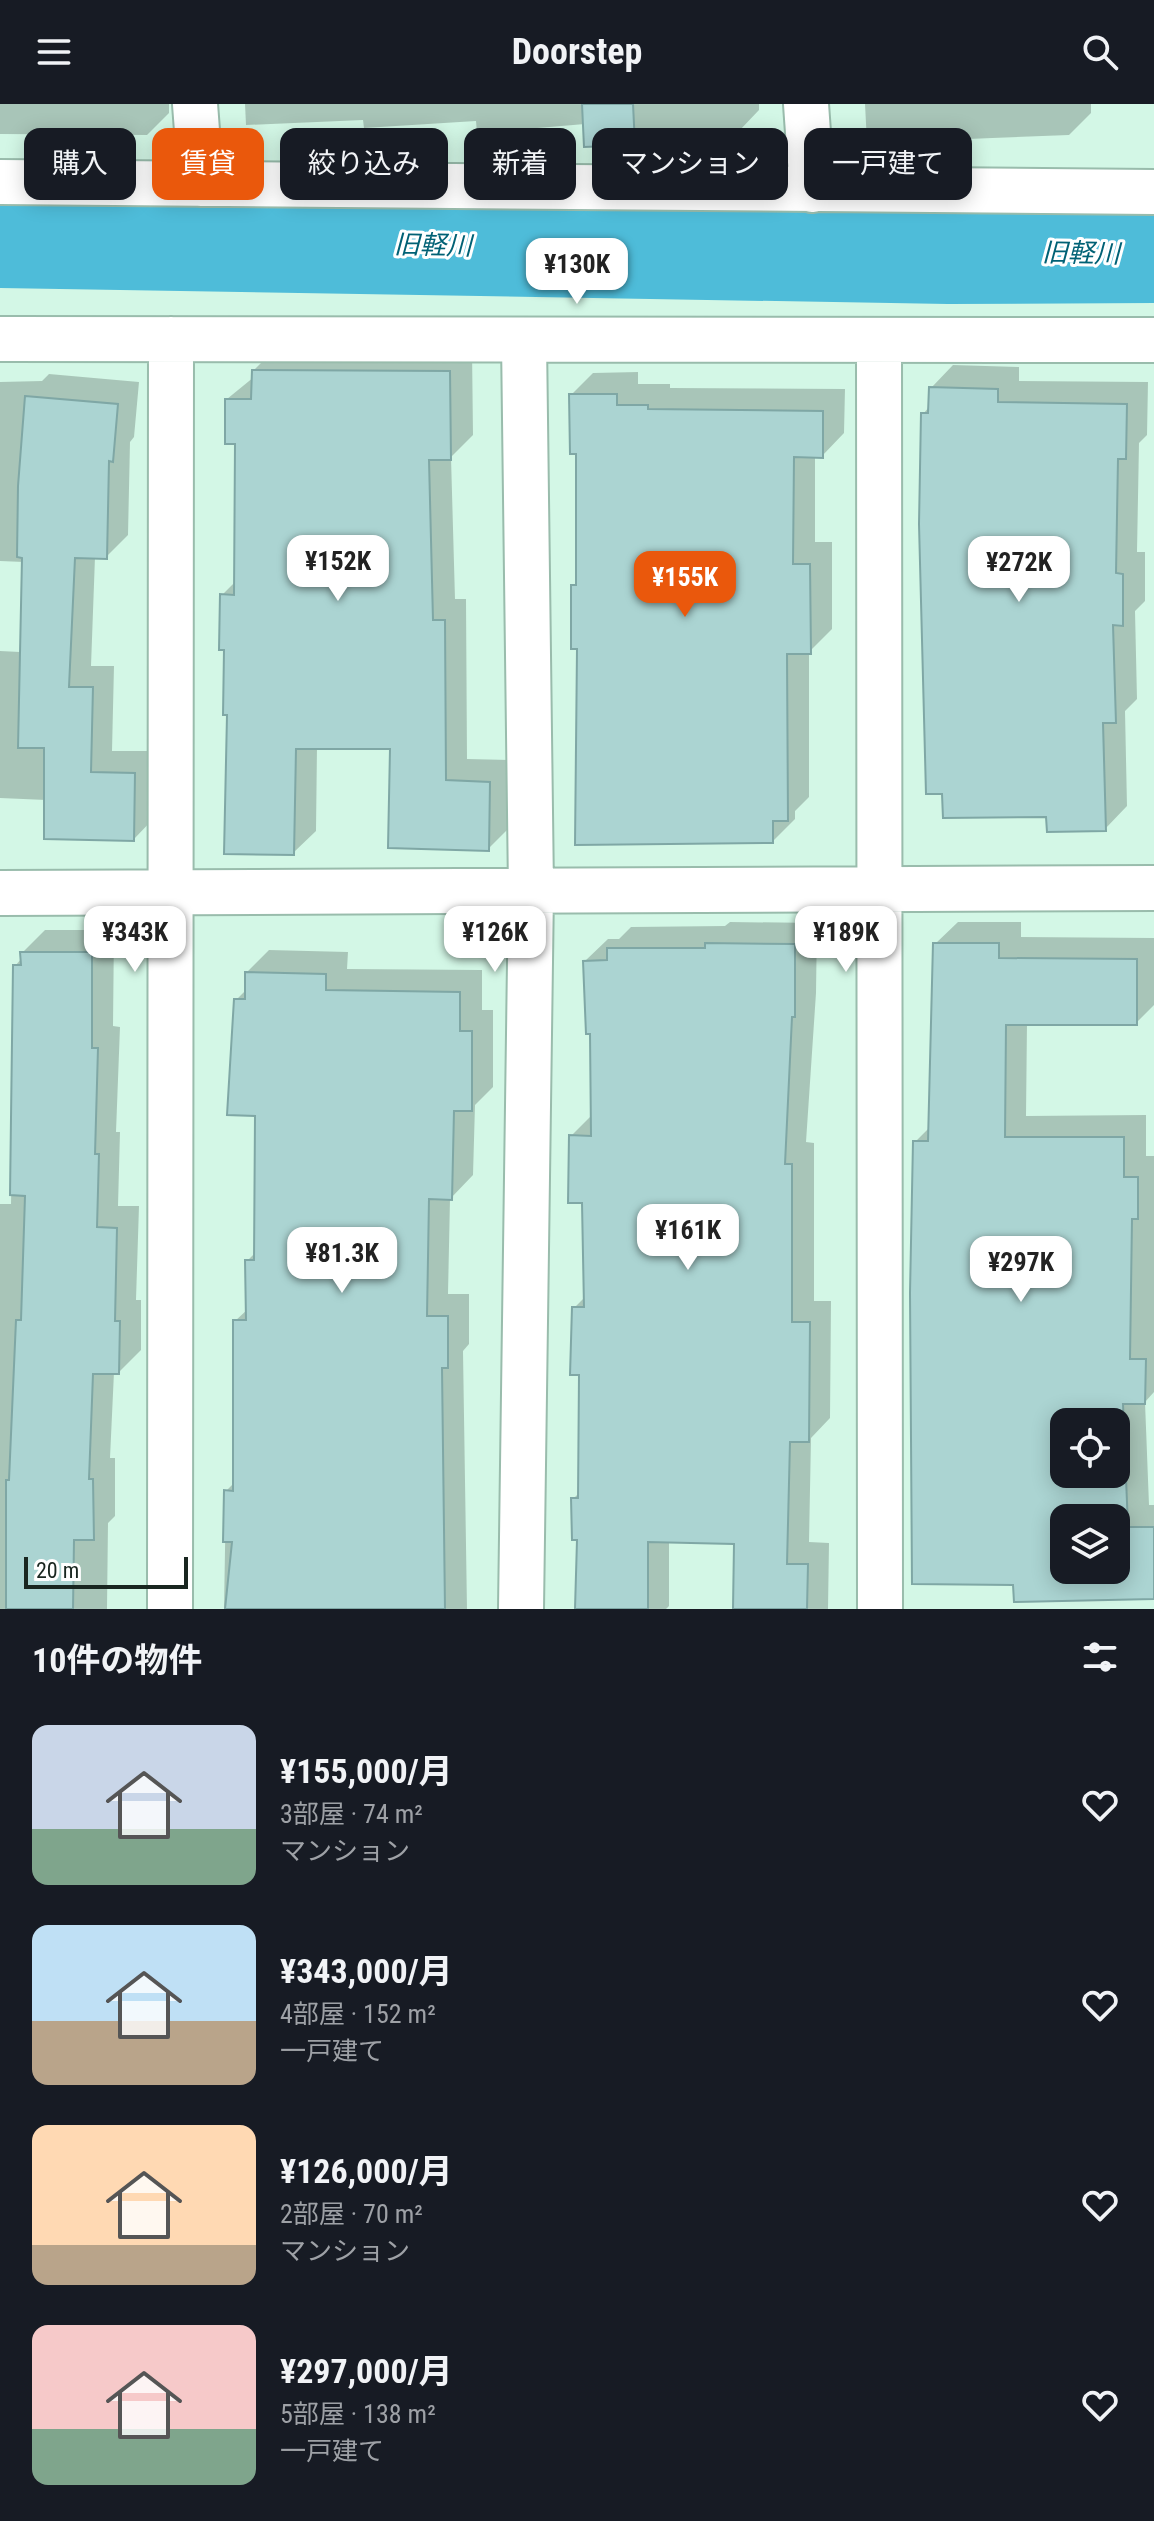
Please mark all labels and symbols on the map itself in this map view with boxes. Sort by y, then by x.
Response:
water label: 旧軽川 [394,229,475,261]
water label: 旧軽川 [1042,237,1123,269]
pin: ¥130K [521,238,633,306]
pin: ¥152K [282,535,394,603]
pin: ¥272K [963,536,1075,604]
pin: ¥155K [629,551,741,619]
pin: ¥343K [79,906,191,974]
pin: ¥126K [439,906,551,974]
pin: ¥189K [790,906,902,974]
pin: ¥161K [632,1204,744,1272]
pin: ¥81.3K [277,1227,407,1295]
pin: ¥297K [965,1236,1077,1304]
scale bar [24,1553,188,1589]

